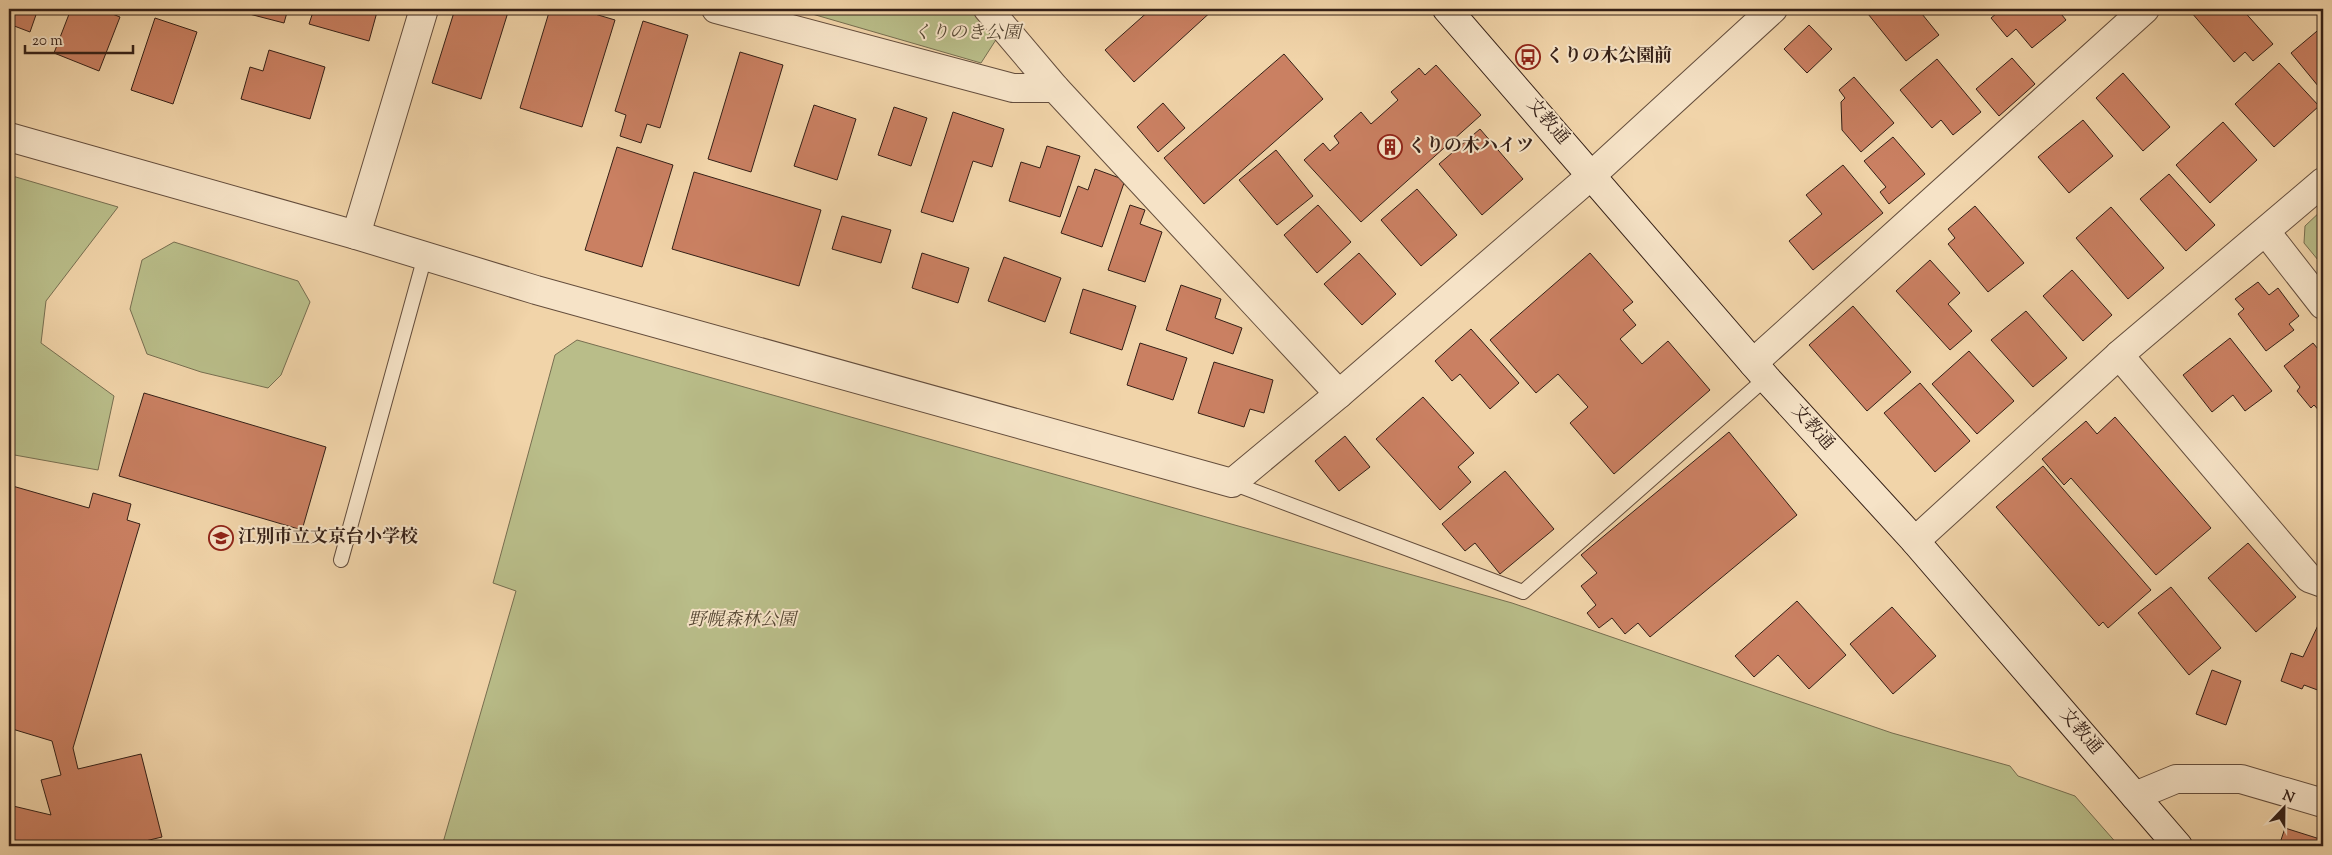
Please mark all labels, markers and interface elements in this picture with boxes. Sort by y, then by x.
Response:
park label: くりのき公園 [913,21,1024,47]
scale bar [25,22,132,54]
text: 20 m [32,31,63,52]
bus stop icon: くりの木公園前 [1515,44,1541,70]
place label: くりの木公園前 [1546,44,1672,70]
street label: 文教通 [1519,93,1575,151]
building icon: くりの木ハイツ [1377,134,1403,160]
place label: くりの木ハイツ [1408,134,1534,160]
street label: 文教通 [1784,399,1840,457]
school or university icon: 江別市立文京台小学校 [208,525,234,551]
place label: 江別市立文京台小学校 [238,525,418,551]
park label: 野幌森林公園 [688,608,799,634]
street label: 文教通 [2052,703,2108,761]
north arrow [2260,782,2310,832]
text: N [2279,786,2297,809]

